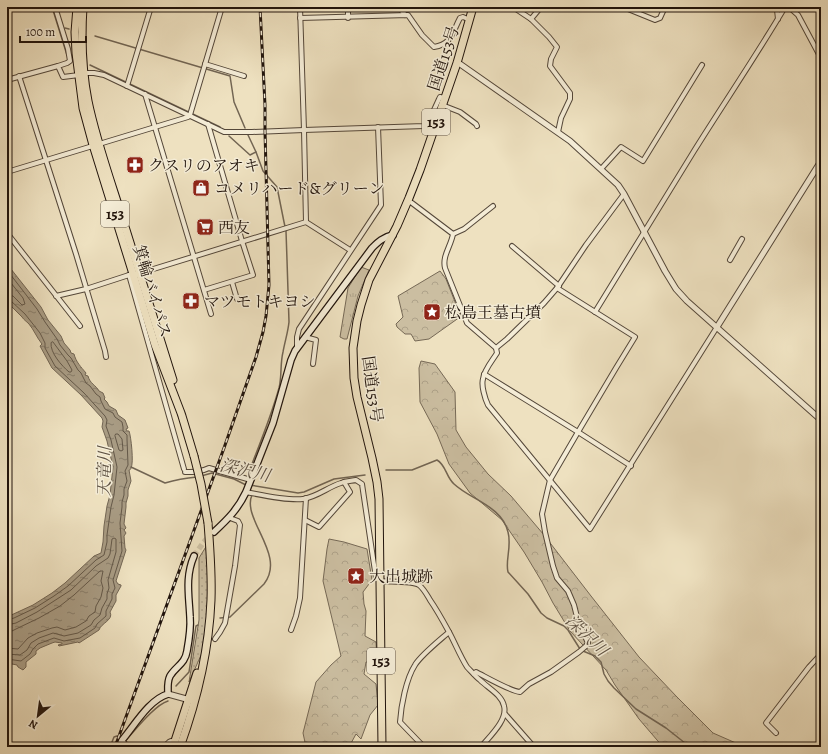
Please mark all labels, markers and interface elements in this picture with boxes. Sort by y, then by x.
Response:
scale bar [20,18,86,44]
street label: 国道153号 [423,23,465,94]
text: 100 m [26,24,55,40]
road number: 153 [422,109,450,135]
pharmacy icon: クスリのアオキ [125,155,145,175]
place label: クスリのアオキ [148,155,260,177]
shop icon: コメリハード&グリーン [191,178,211,198]
place label: コメリハード&グリーン [214,178,384,200]
road number: 153 [101,201,129,227]
supermarket icon: 西友 [195,217,215,237]
place label: 西友 [218,217,250,239]
street label: 箕輪バイパス [128,242,177,340]
pharmacy icon: マツモトキヨシ [181,291,201,311]
place label: マツモトキヨシ [204,291,316,313]
place icon: 松島王墓古墳 [422,302,442,322]
place label: 松島王墓古墳 [445,302,541,324]
street label: 国道153号 [356,354,388,424]
water label: 天竜川 [93,444,116,498]
water label: 深沢川 [217,454,274,488]
place icon: 大出城跡 [346,566,366,586]
place label: 大出城跡 [369,566,433,588]
water label: 深沢川 [560,609,614,663]
road number: 153 [367,648,395,674]
north arrow [18,696,58,736]
text: N [26,716,41,733]

